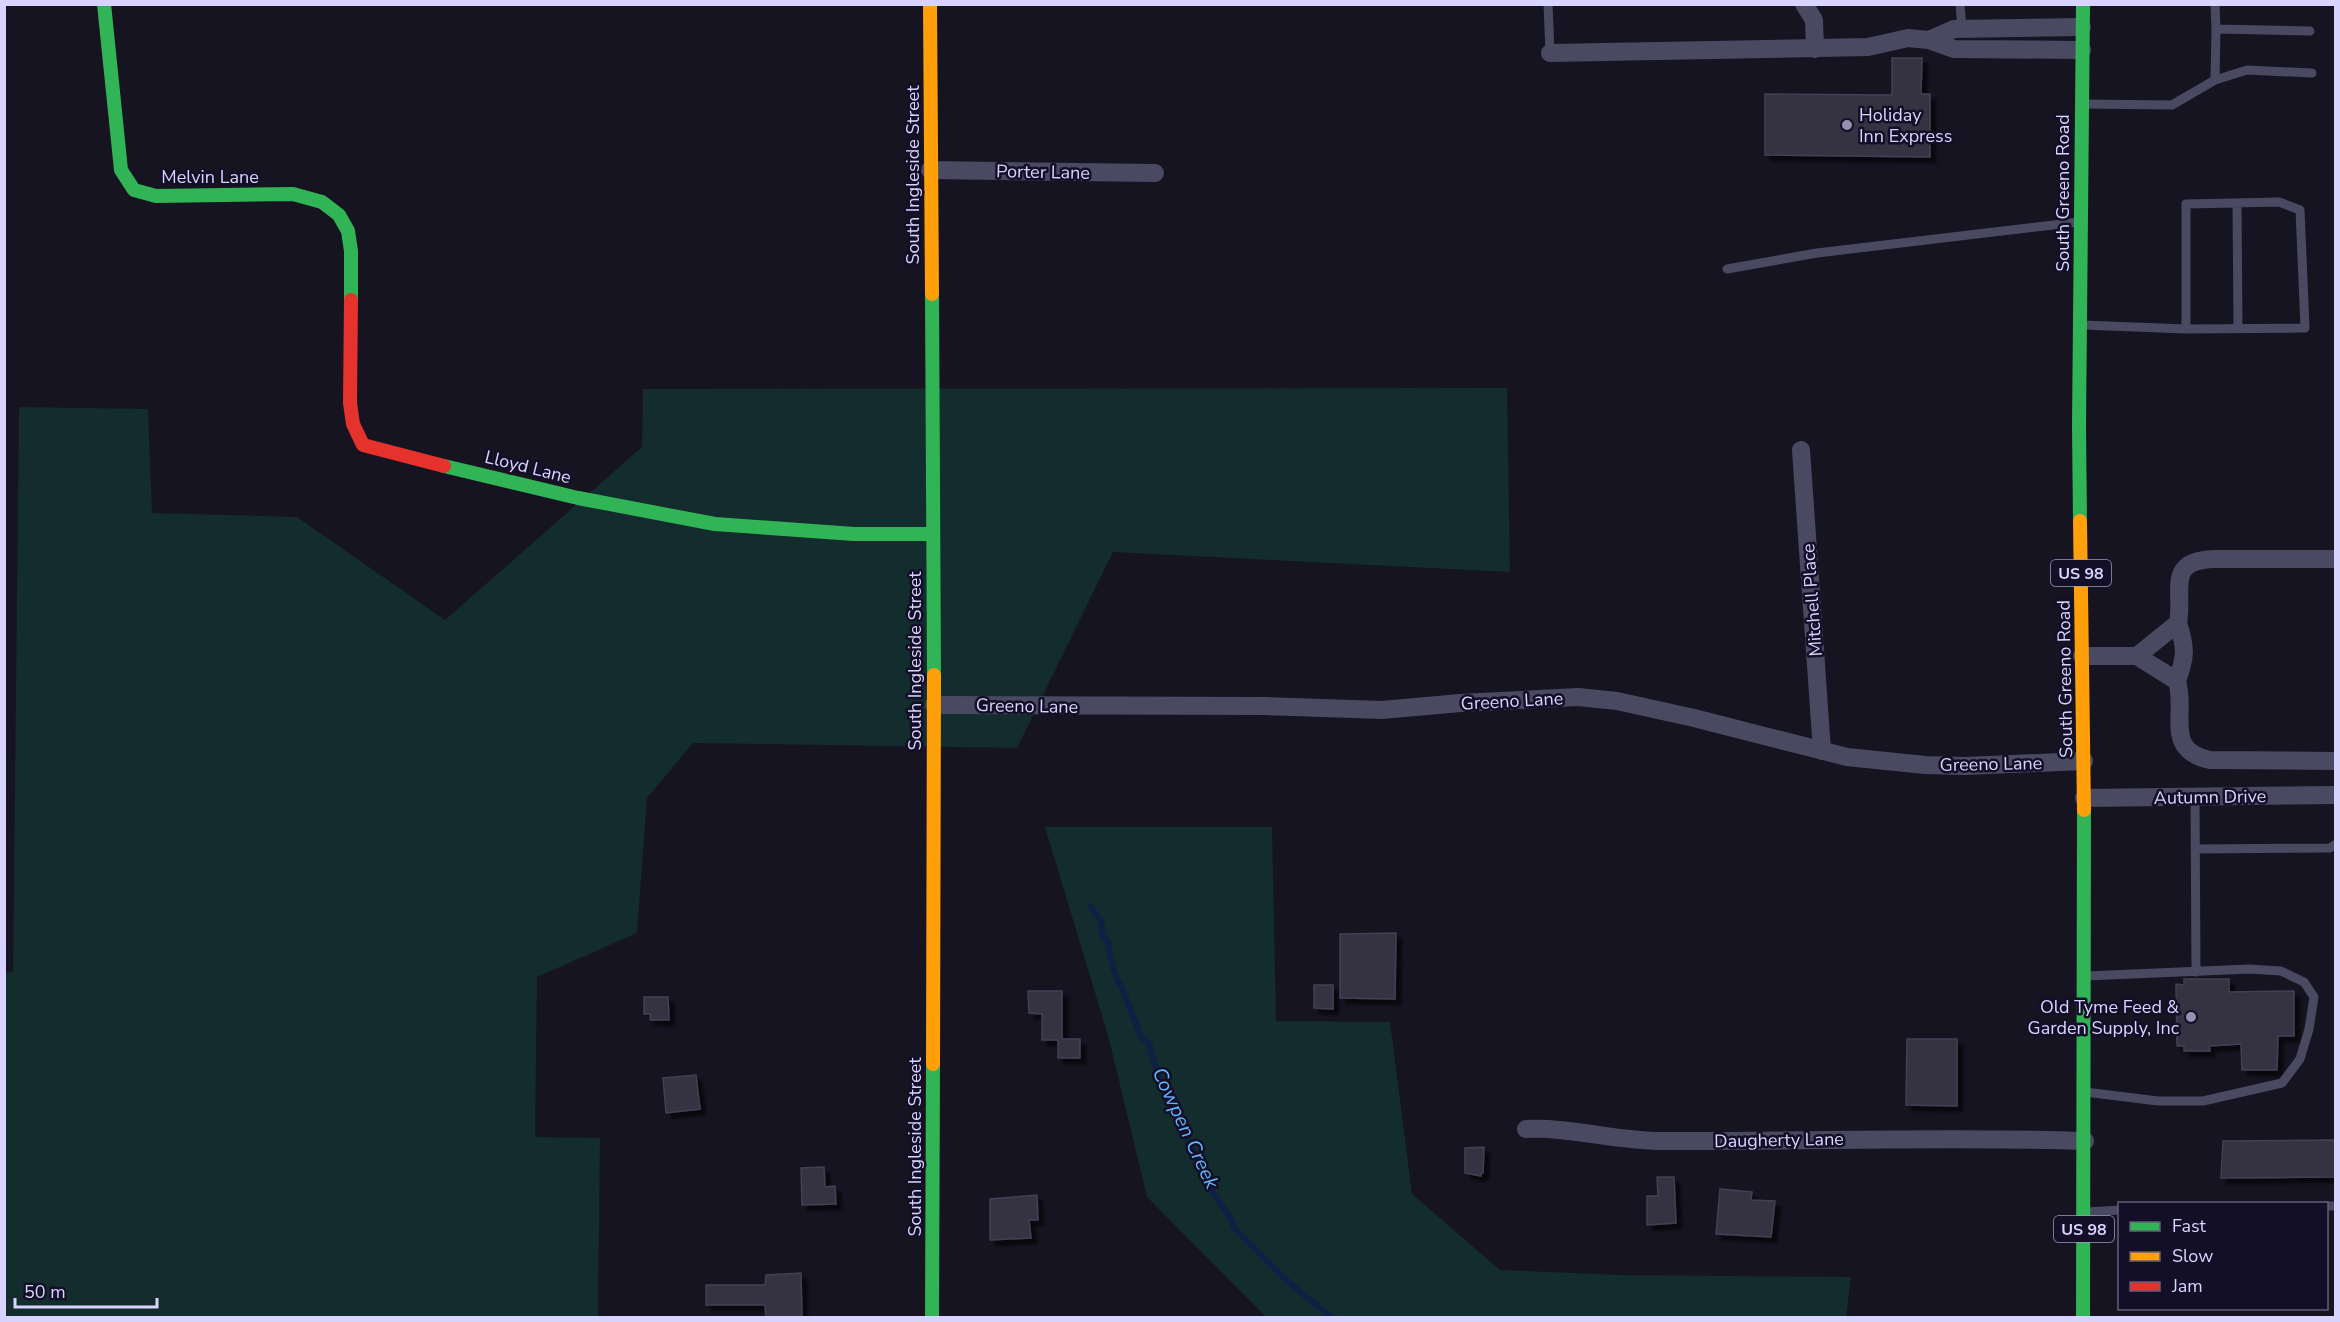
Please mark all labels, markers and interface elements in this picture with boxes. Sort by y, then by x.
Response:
street label: South Ingleside Street [901,85,925,265]
place label: Holiday Inn Express [1859,103,1952,148]
street label: South Greeno Road [2051,114,2075,272]
marker: Holiday Inn Express [1840,118,1854,132]
street label: Porter Lane [996,159,1090,185]
street label: Melvin Lane [161,165,259,189]
street label: Lloyd Lane [482,445,574,489]
street label: Mitchell Place [1796,543,1828,657]
road number: US 98 [2051,560,2111,586]
street label: South Ingleside Street [903,571,927,751]
street label: South Greeno Road [2052,600,2078,758]
street label: Greeno Lane [1460,686,1564,716]
street label: Greeno Lane [976,693,1078,719]
street label: Greeno Lane [1940,751,2042,777]
street label: Autumn Drive [2154,784,2266,810]
place label: Old Tyme Feed & Garden Supply, Inc [2028,995,2180,1040]
marker: Old Tyme Feed & Garden Supply, Inc [2184,1010,2198,1024]
street label: South Ingleside Street [903,1057,927,1237]
water label: Cowpen Creek [1146,1063,1226,1194]
street label: Daugherty Lane [1714,1127,1844,1153]
legend [2118,1202,2328,1310]
text: Fast [2172,1214,2207,1238]
road number: US 98 [2054,1216,2114,1242]
text: Slow [2172,1244,2213,1268]
scale bar [15,1271,158,1309]
text: Jam [2171,1274,2203,1298]
text: 50 m [24,1280,66,1304]

